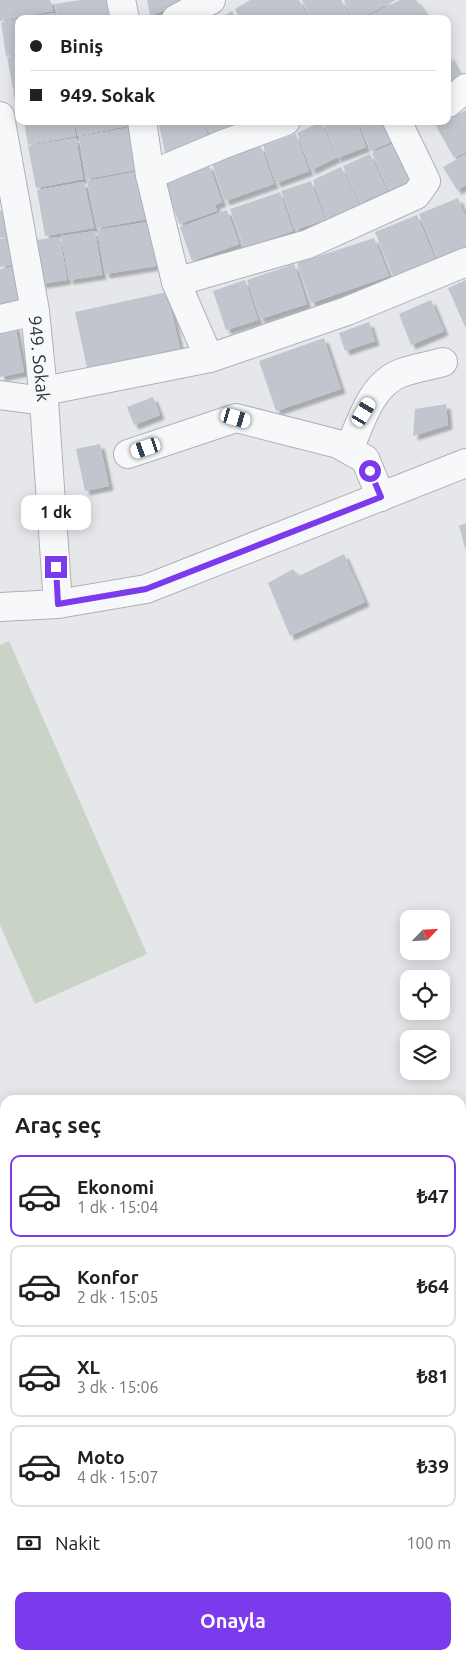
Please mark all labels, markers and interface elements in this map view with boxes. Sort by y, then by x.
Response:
text: Biniş [60,35,103,57]
text: 949. Sokak [60,84,155,106]
street label: 949. Sokak [26,315,54,403]
car [349,395,378,429]
car [219,407,252,429]
car [129,436,162,460]
route start [359,460,381,482]
callout: 1 dk [21,494,91,530]
text: 1 dk [40,503,72,521]
route end [45,556,67,578]
north arrow [400,910,450,960]
map controls [400,910,450,1080]
button: locate [400,970,450,1020]
button: layers [400,1030,450,1080]
text: Araç seç [15,1112,101,1137]
icon: car [17,1174,62,1219]
text: Ekonomi [77,1176,154,1198]
text: ₺47 [417,1185,449,1207]
text: 1 dk · 15:04 [77,1198,158,1216]
icon: car [17,1264,62,1309]
text: Konfor [77,1266,139,1288]
text: ₺64 [417,1275,449,1297]
text: 2 dk · 15:05 [77,1288,158,1306]
icon: car [17,1354,62,1399]
text: XL [77,1356,100,1378]
text: ₺81 [417,1365,449,1387]
text: 3 dk · 15:06 [77,1378,158,1396]
icon: car [17,1444,62,1489]
text: Moto [77,1446,125,1468]
text: ₺39 [417,1455,449,1477]
text: 4 dk · 15:07 [77,1468,158,1486]
icon: cash [15,1529,43,1557]
text: Nakit [55,1532,100,1554]
text: 100 m [406,1534,451,1552]
button: Onayla [15,1592,451,1650]

